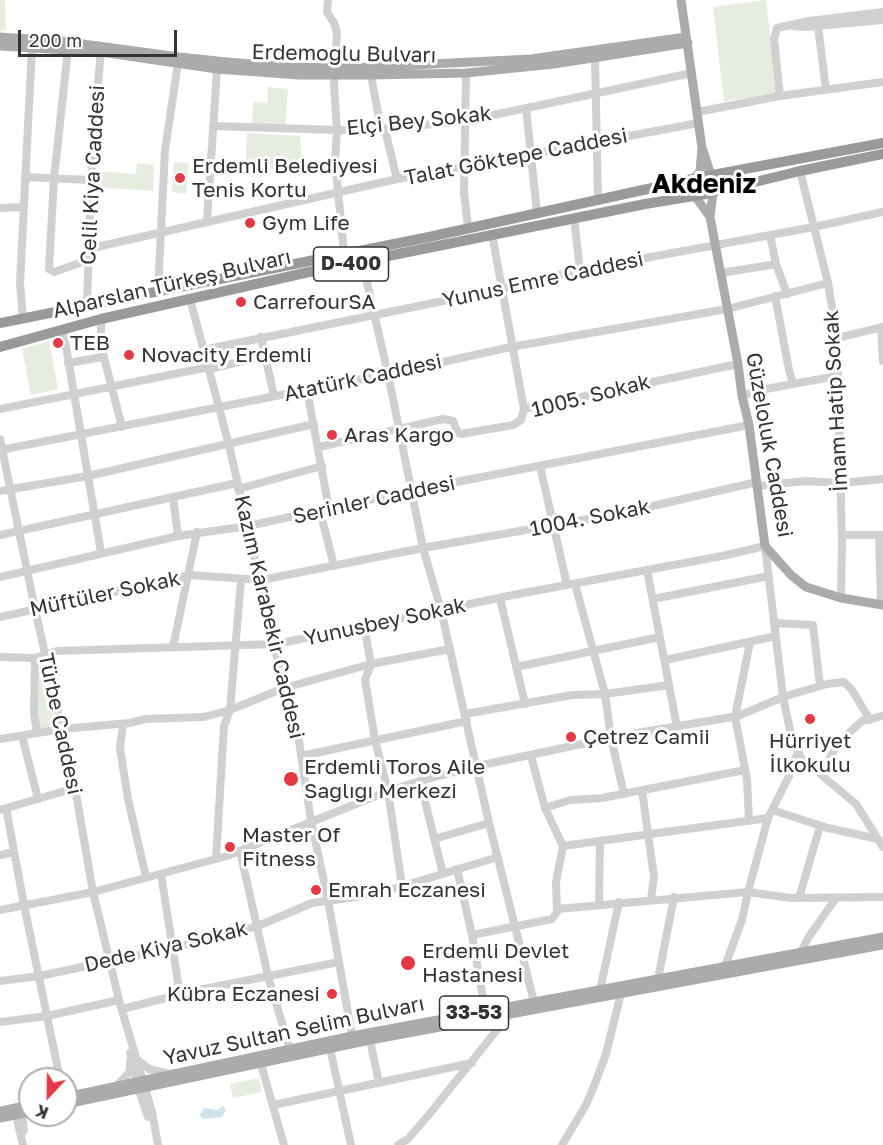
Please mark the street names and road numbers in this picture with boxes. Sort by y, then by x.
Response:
street label: Erdemoğlu Bulvarı [252,40,436,68]
street label: Celil Kiya Caddesi [76,84,110,266]
street label: Elçi Bey Sokak [345,101,493,141]
street label: Talat Göktepe Caddesi [402,123,630,191]
street label: Alparslan Türkeş Bulvarı [51,244,293,324]
street label: Yunus Emre Caddesi [440,246,646,314]
road number: D-400 [314,247,388,281]
street label: İmam Hatip Sokak [819,309,853,493]
street label: Atatürk Caddesi [282,349,444,407]
street label: Güzeloluk Caddesi [740,351,798,539]
street label: 1005. Sokak [529,369,653,423]
street label: Serinler Caddesi [290,470,458,530]
street label: Kazım Karabekir Caddesi [229,493,309,741]
street label: 1004. Sokak [528,494,652,542]
street label: Müftüler Sokak [27,566,183,622]
street label: Yunusbey Sokak [302,593,468,651]
street label: Türbe Caddesi [33,651,87,797]
street label: Dede Kiya Sokak [82,916,250,978]
street label: Yavuz Sultan Selim Bulvarı [161,991,427,1071]
road number: 33-53 [440,996,508,1030]

